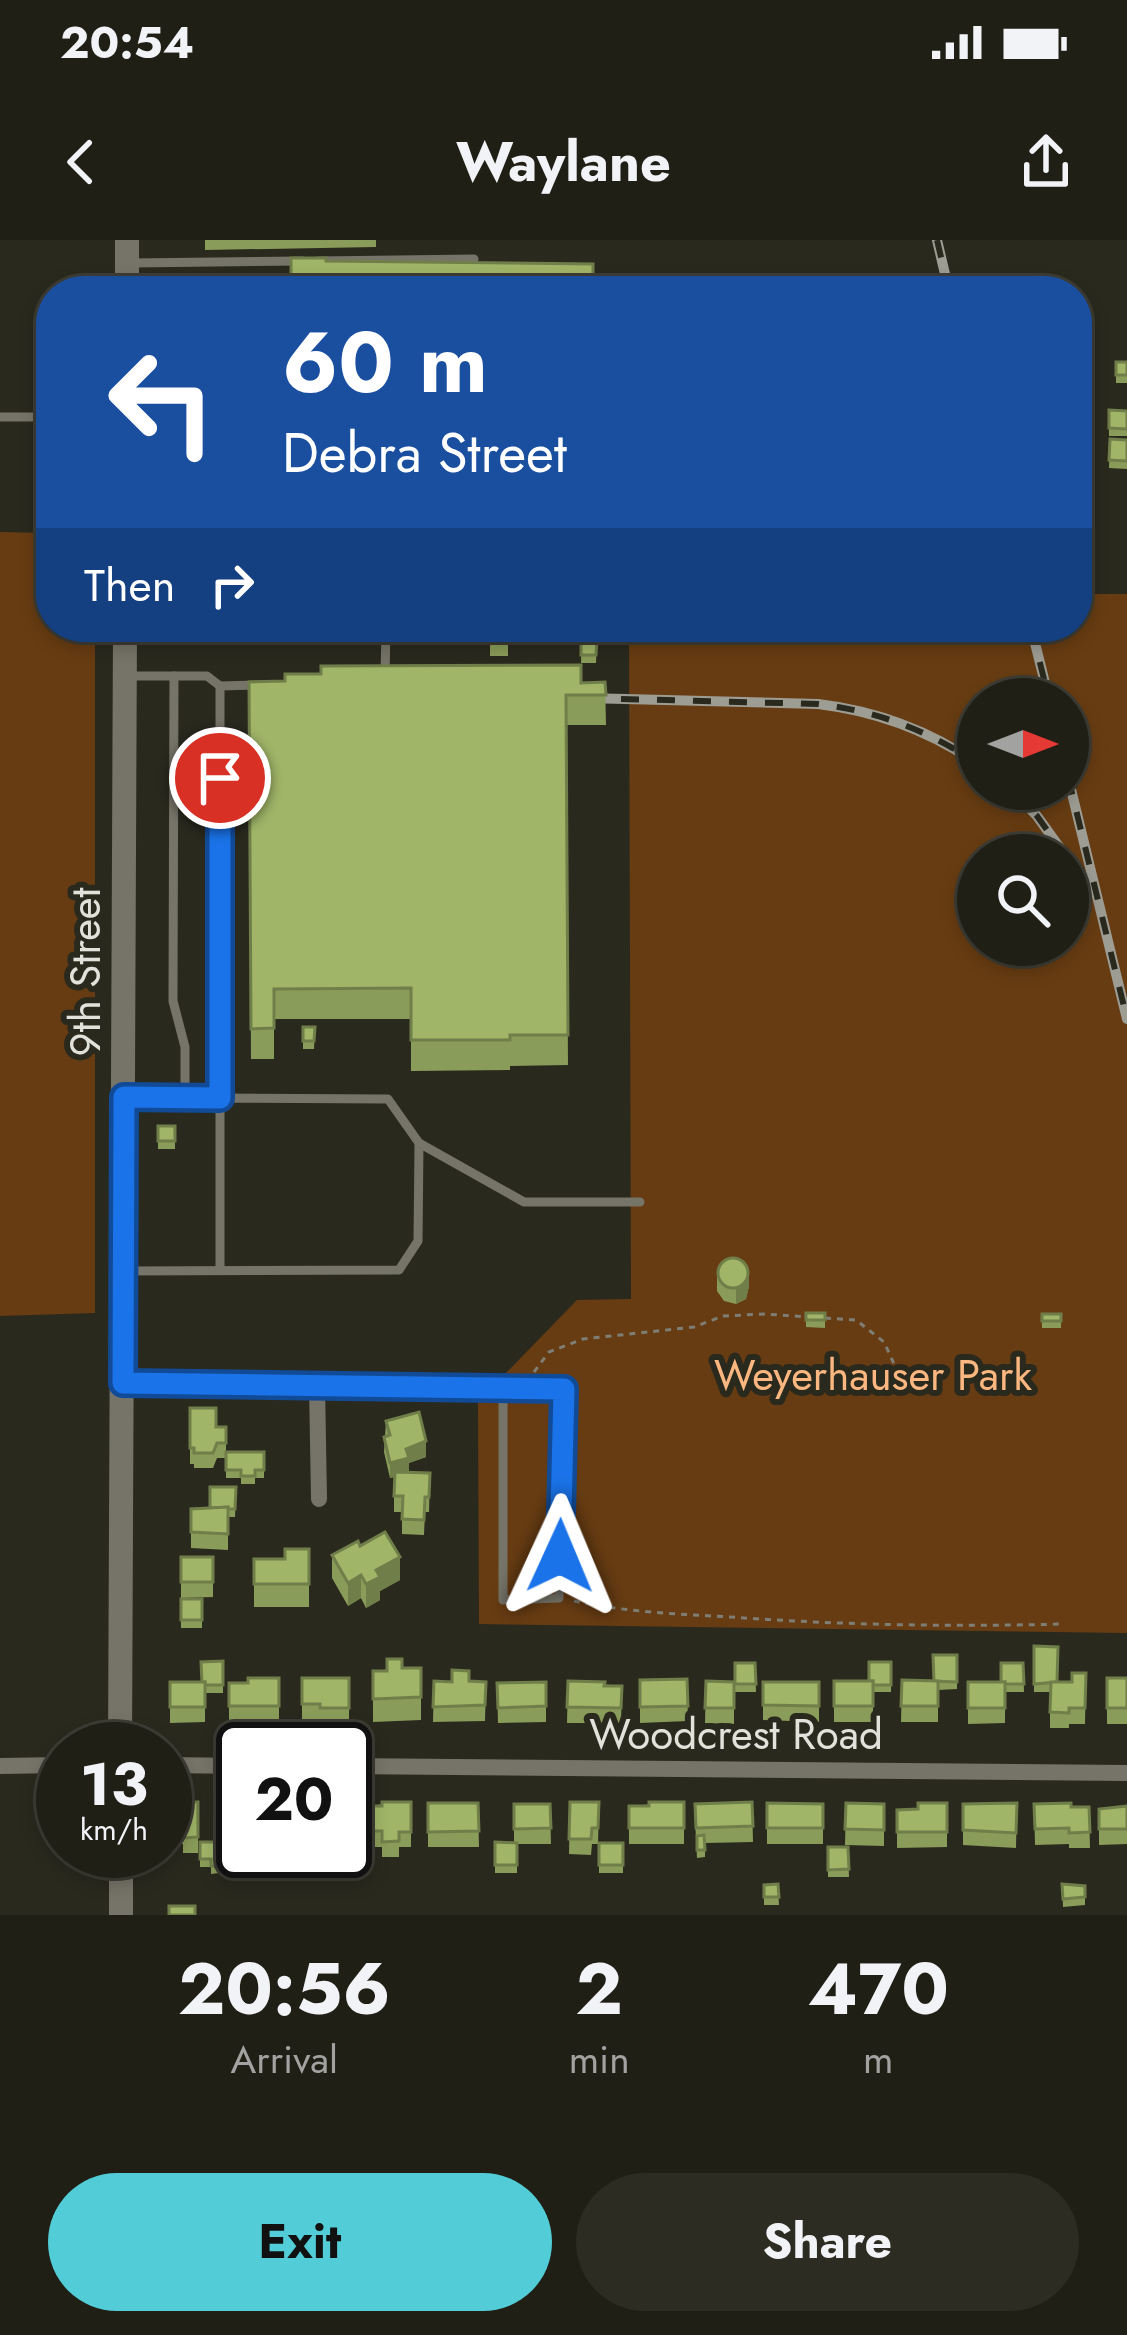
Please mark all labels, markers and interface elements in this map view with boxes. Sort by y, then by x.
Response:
text: 20:54 [60,10,194,75]
text: Waylane [456,123,671,201]
icon: back [48,129,114,195]
icon: share [1013,129,1079,195]
text: 60 m [282,302,488,424]
icon: left [84,324,240,480]
text: Debra Street [282,414,567,492]
icon: right [199,552,265,618]
text: Then [84,553,175,618]
north arrow [957,678,1089,810]
map controls [957,678,1089,966]
pin [169,727,271,829]
icon: arrive [187,745,253,811]
button: search [957,834,1089,966]
street label: 9th Street [55,887,116,1057]
park label: Weyerhauser Park [714,1345,1032,1406]
position arrow [497,1493,623,1619]
street label: Woodcrest Road [589,1704,883,1765]
speed limit sign: 20 [216,1722,372,1878]
text: 13 [80,1741,148,1828]
text: km/h [80,1808,148,1851]
text: 20:56 [178,1937,391,2041]
text: 2 [576,1937,623,2041]
text: 470 [808,1937,949,2041]
text: Arrival [231,2031,338,2088]
text: min [569,2031,630,2088]
text: m [863,2031,894,2088]
button: Exit [48,2173,552,2311]
button: Share [576,2173,1079,2311]

